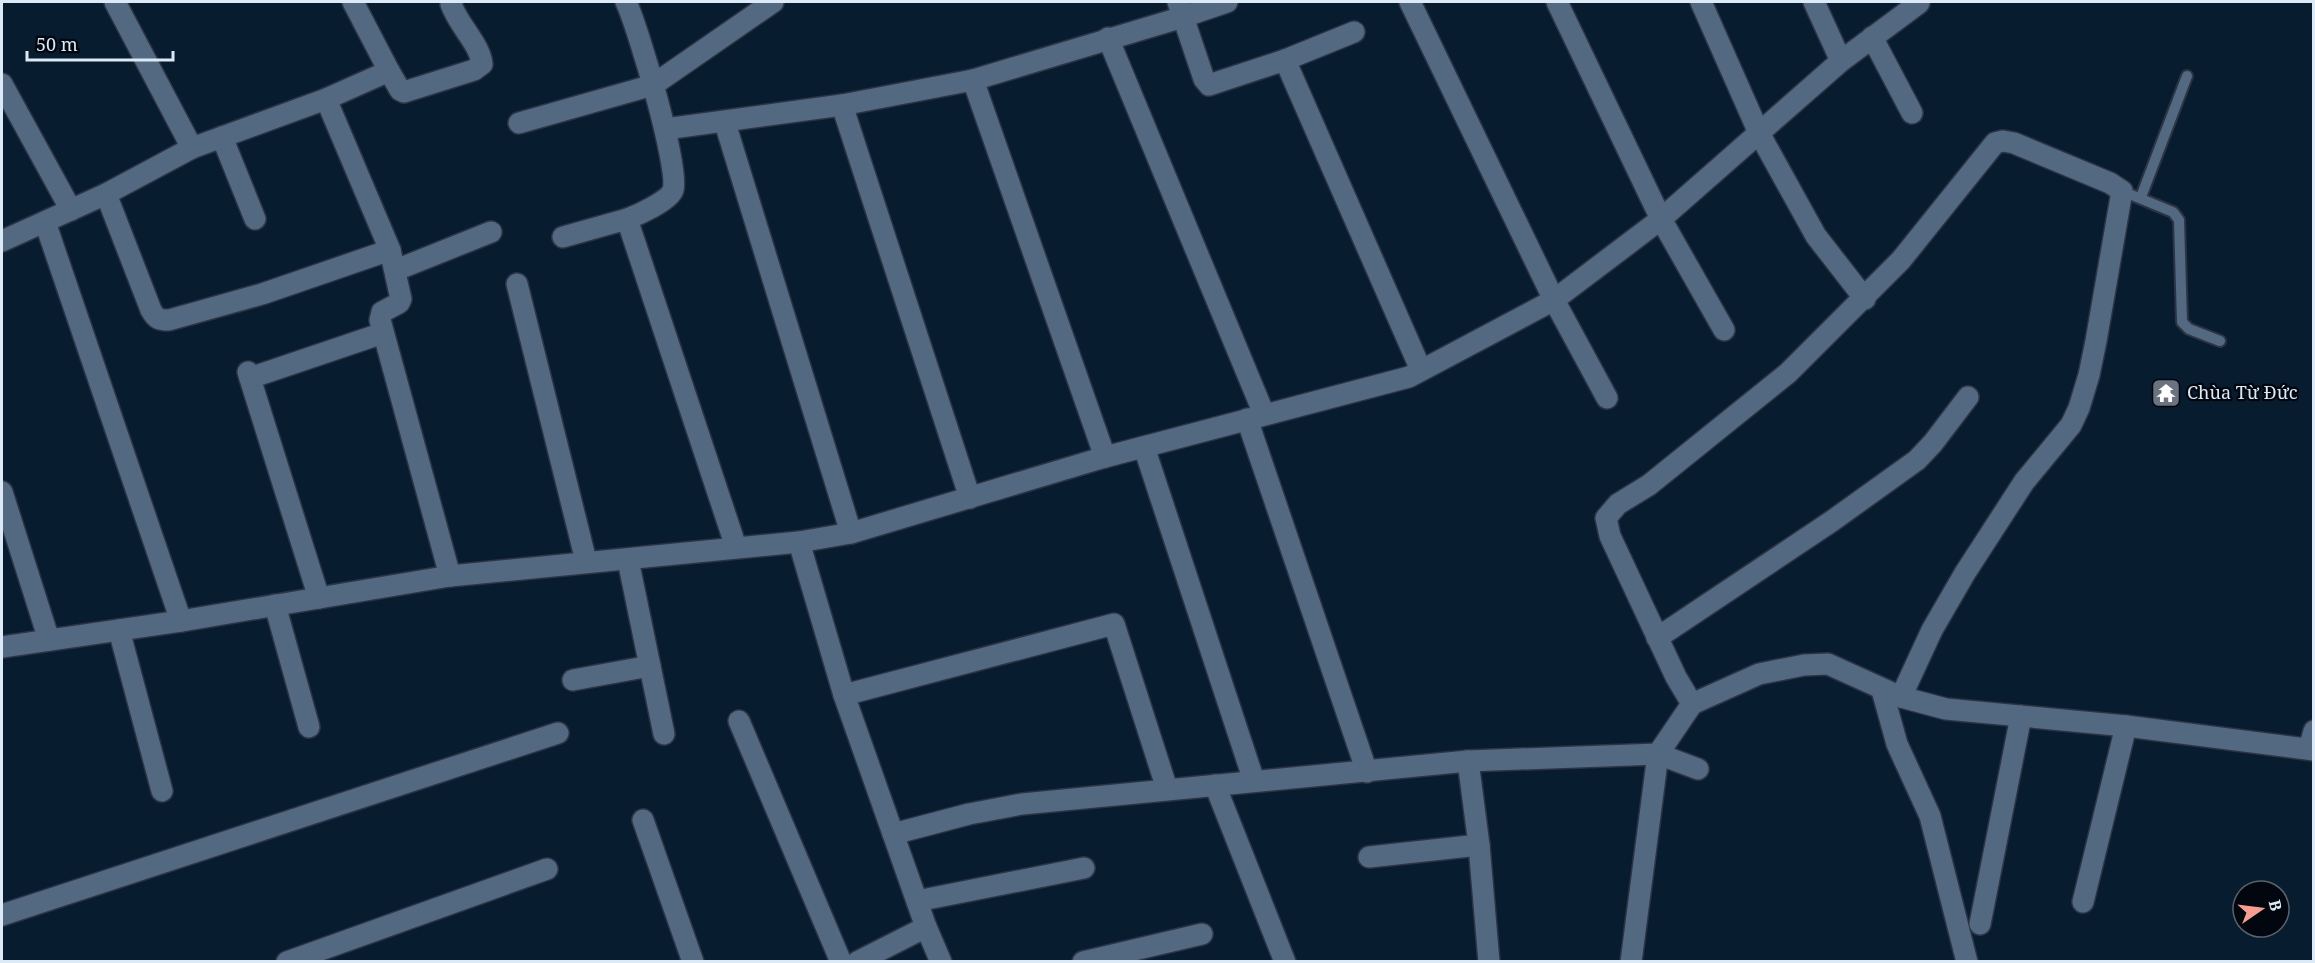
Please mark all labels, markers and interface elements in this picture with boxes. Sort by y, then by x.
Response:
scale bar [27,24,172,62]
text: 50 m [36,32,78,56]
temple icon: Chùa Từ Đức [2150,377,2182,409]
place label: Chùa Từ Đức [2187,380,2298,404]
north arrow [2231,879,2291,939]
text: B [2264,897,2288,913]

